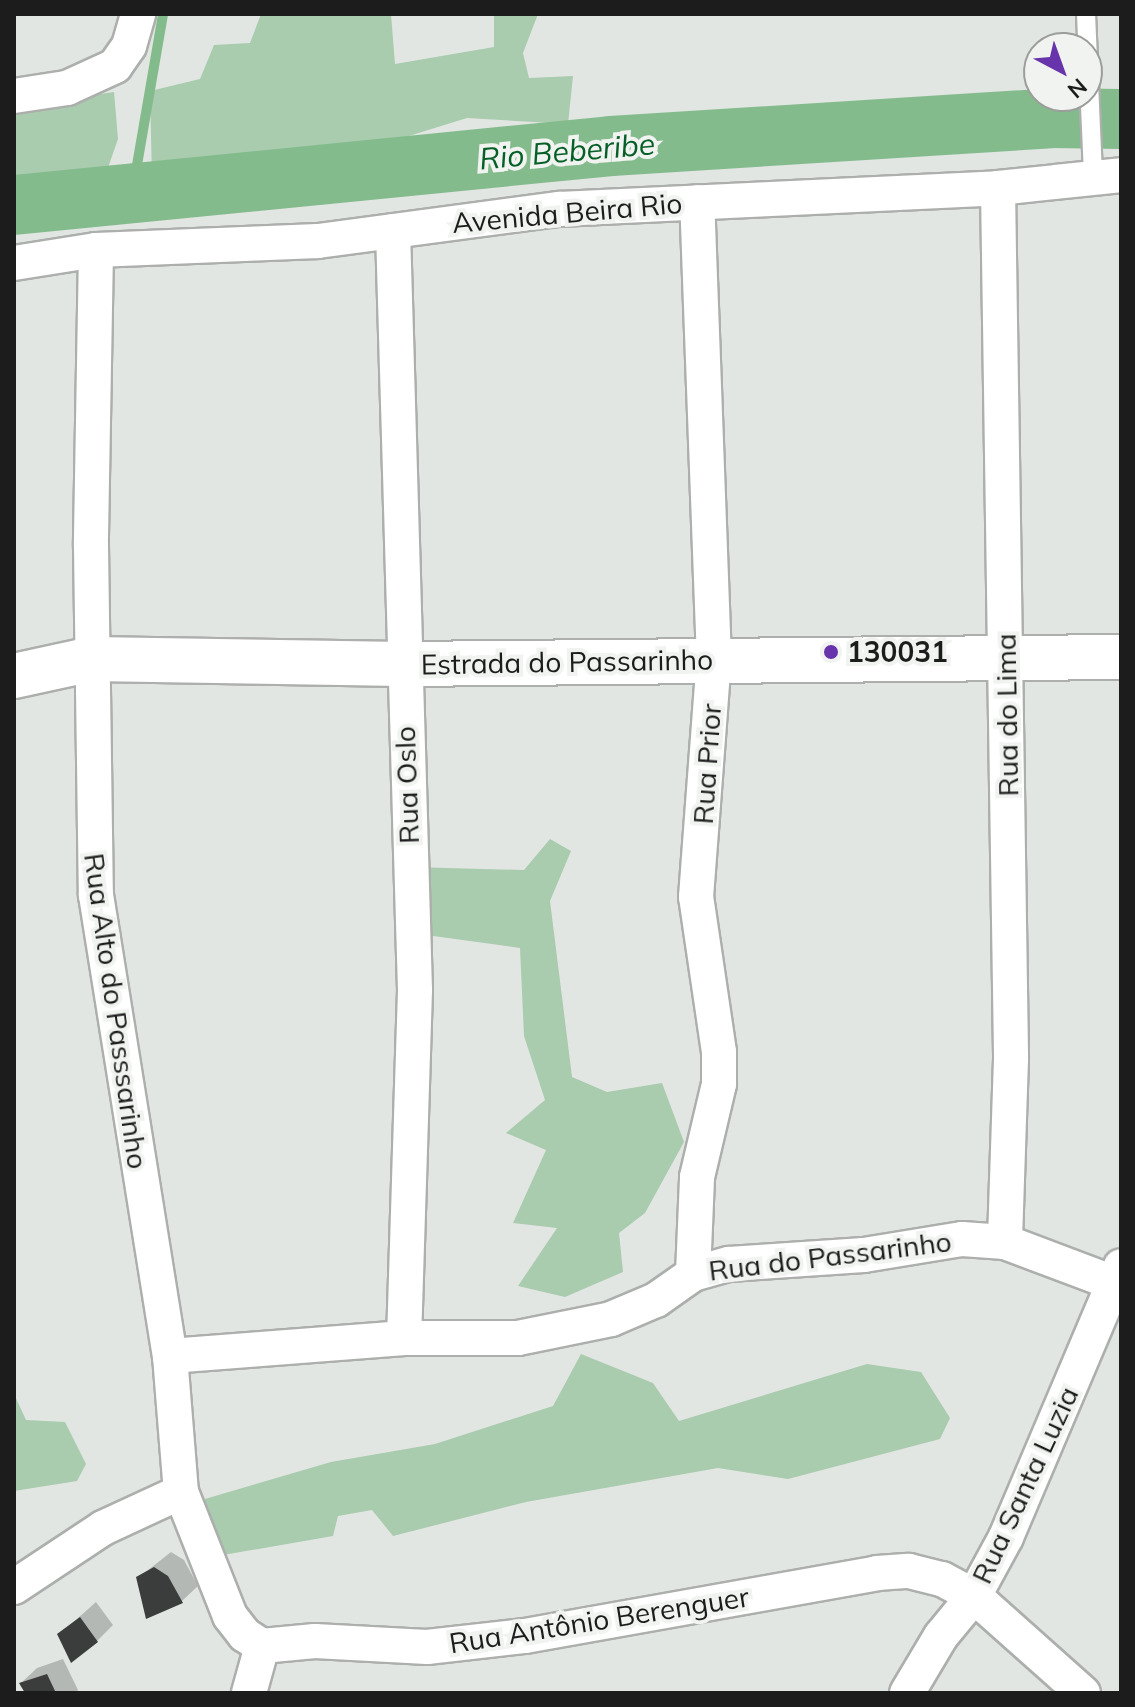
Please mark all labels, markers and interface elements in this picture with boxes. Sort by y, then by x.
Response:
north arrow [1023,32,1103,112]
text: N [1062,73,1093,105]
water label: Rio Beberibe [478,125,656,177]
street label: Avenida Beira Rio [451,186,683,240]
street label: Rua do Lima [989,633,1025,797]
place label: 130031 [847,635,948,669]
street label: Estrada do Passarinho [421,643,713,681]
marker: 130031 [822,643,840,661]
street label: Rua Prior [686,703,728,825]
street label: Rua Oslo [388,726,426,844]
street label: Rua Alto do Passsarinho [77,851,155,1171]
street label: Rua do Passarinho [707,1224,953,1288]
street label: Rua Santa Luzia [965,1381,1085,1589]
street label: Rua Antônio Berenguer [447,1580,751,1660]

